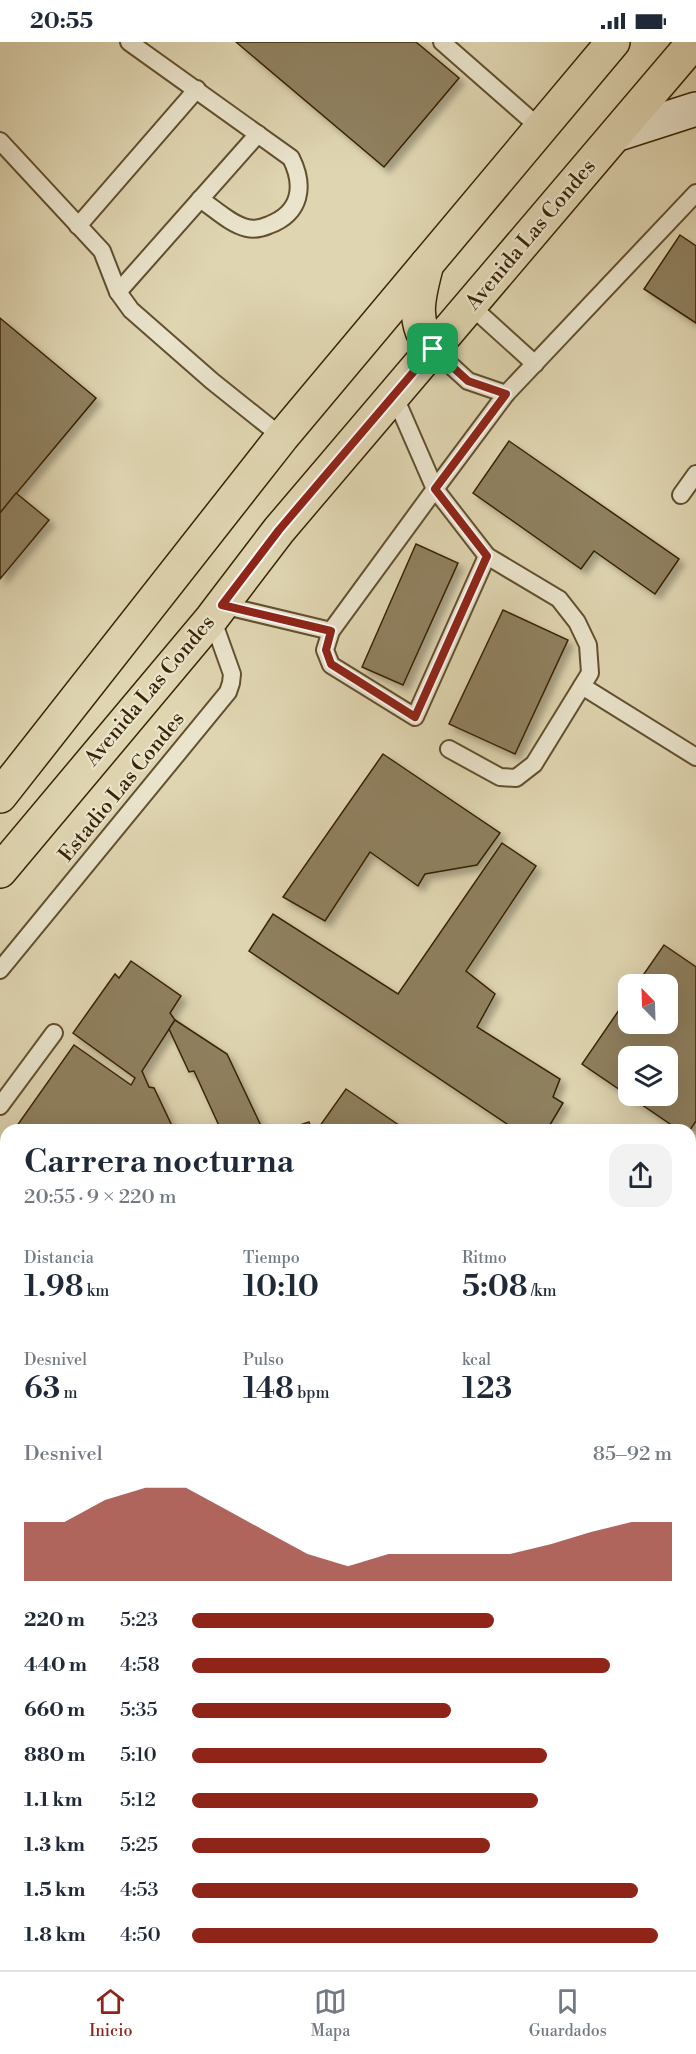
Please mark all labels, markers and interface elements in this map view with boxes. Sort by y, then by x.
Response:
text: 20:55 [30,8,93,35]
street label: Avenida Las Condes [460,154,602,317]
pin [407,323,458,374]
icon: arrive [416,332,449,365]
street label: Avenida Las Condes [79,610,221,773]
street label: Estadio Las Condes [53,707,191,867]
north arrow [618,974,678,1034]
map controls [618,974,678,1106]
button: layers [618,1046,678,1106]
text: Carrera nocturna [24,1142,294,1183]
button: share [609,1144,672,1207]
text: 20:55 · 9 × 220 m [24,1185,176,1210]
text: Distancia [24,1248,94,1268]
text: Tiempo [243,1248,300,1268]
text: Ritmo [462,1248,507,1268]
text: 1.98 [24,1268,84,1306]
text: 10:10 [243,1268,319,1306]
text: 5:08 [462,1268,528,1306]
text: km [84,1281,109,1301]
text: /km [528,1281,556,1301]
text: Desnivel [24,1350,87,1370]
text: Pulso [243,1350,284,1370]
text: kcal [462,1350,491,1370]
text: 63 [24,1370,60,1408]
text: 148 [243,1370,294,1408]
text: 123 [462,1370,512,1408]
text: m [60,1383,78,1403]
text: bpm [294,1383,330,1403]
text: Desnivel [24,1442,103,1467]
text: 85–92 m [593,1442,672,1467]
text: 220 m [24,1608,85,1633]
text: 5:23 [120,1608,158,1633]
text: 440 m [24,1653,87,1678]
text: 4:58 [120,1653,160,1678]
text: 660 m [24,1698,85,1723]
text: 5:35 [120,1698,158,1723]
text: 880 m [24,1743,85,1768]
text: 5:10 [120,1743,157,1768]
text: 1.1 km [24,1788,83,1813]
text: 5:12 [120,1788,156,1813]
text: 1.3 km [24,1833,85,1858]
text: 5:25 [120,1833,158,1858]
text: 1.5 km [24,1878,85,1903]
text: 4:53 [120,1878,158,1903]
text: 1.8 km [24,1923,86,1948]
text: 4:50 [120,1923,161,1948]
tab: Inicio [89,1985,132,2041]
tab: Mapa [311,1985,350,2041]
tab: Guardados [529,1985,607,2041]

